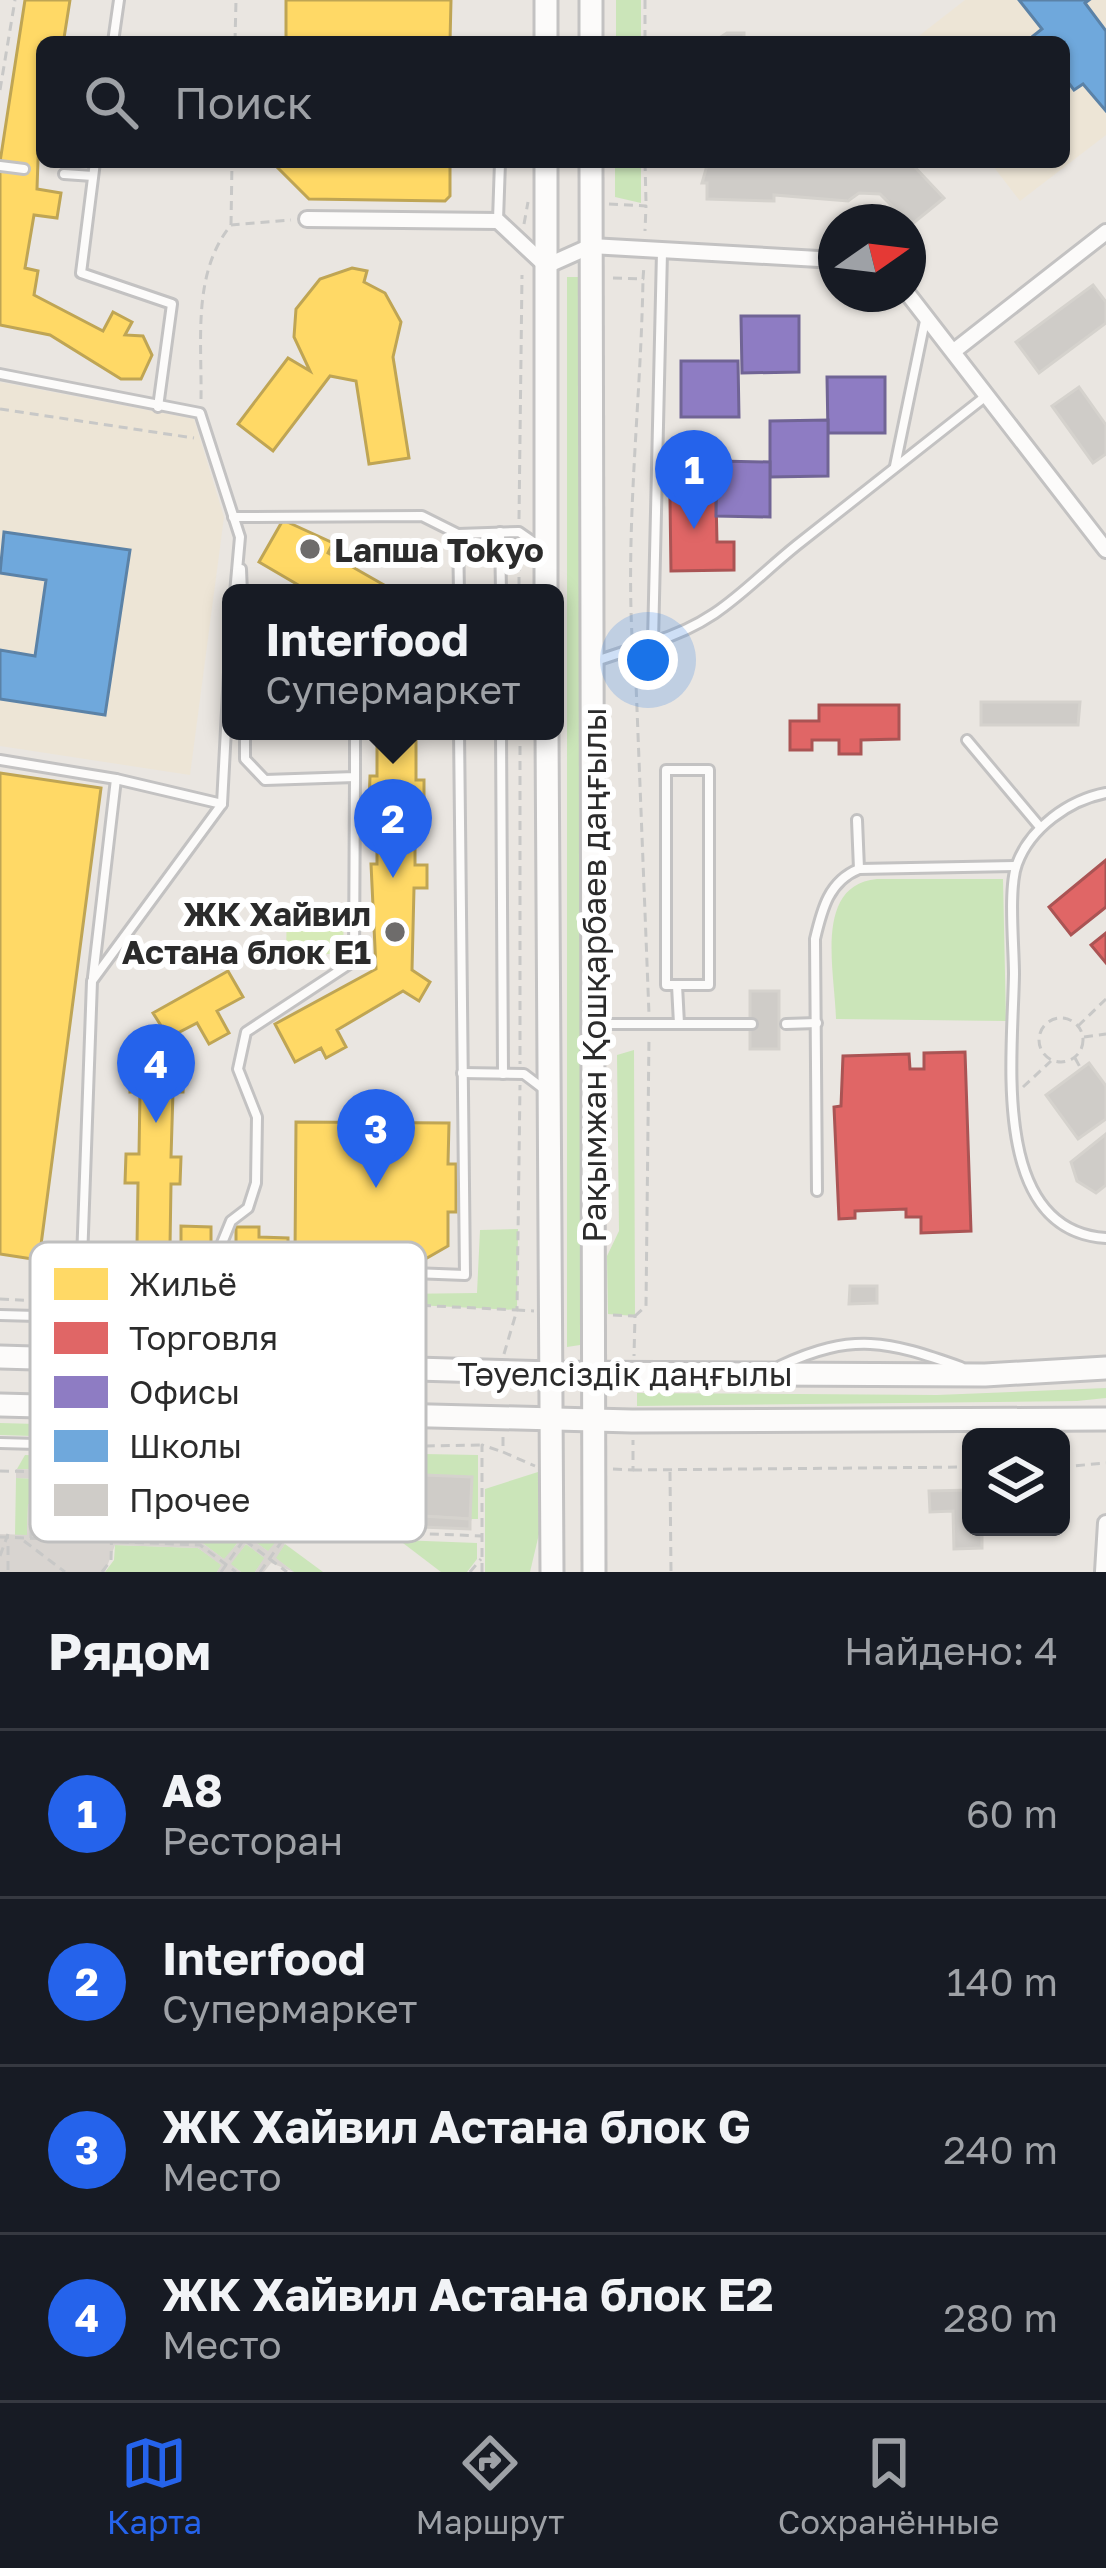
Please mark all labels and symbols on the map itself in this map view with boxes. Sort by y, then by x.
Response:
north arrow [818,204,926,312]
pin: 1 [655,430,733,529]
place label: Lапша Tokyo [334,530,544,569]
marker: Lапша Tokyo [297,536,323,562]
your location [618,630,678,690]
street label: Рақымжан Қошқарбаев даңғылы [574,707,613,1243]
pin: 2 [354,779,432,878]
place label: ЖК Хайвил Астана блок E1 [122,894,371,971]
marker: ЖК Хайвил Астана блок E1 [382,919,408,945]
pin: 4 [117,1024,195,1123]
pin: 3 [337,1089,415,1188]
legend [30,1242,426,1542]
text: Жильё [129,1264,237,1303]
text: Торговля [129,1318,278,1357]
street label: Тәуелсіздік даңғылы [457,1354,793,1393]
text: Офисы [129,1372,240,1411]
text: Школы [129,1426,242,1465]
text: Прочее [129,1480,250,1519]

